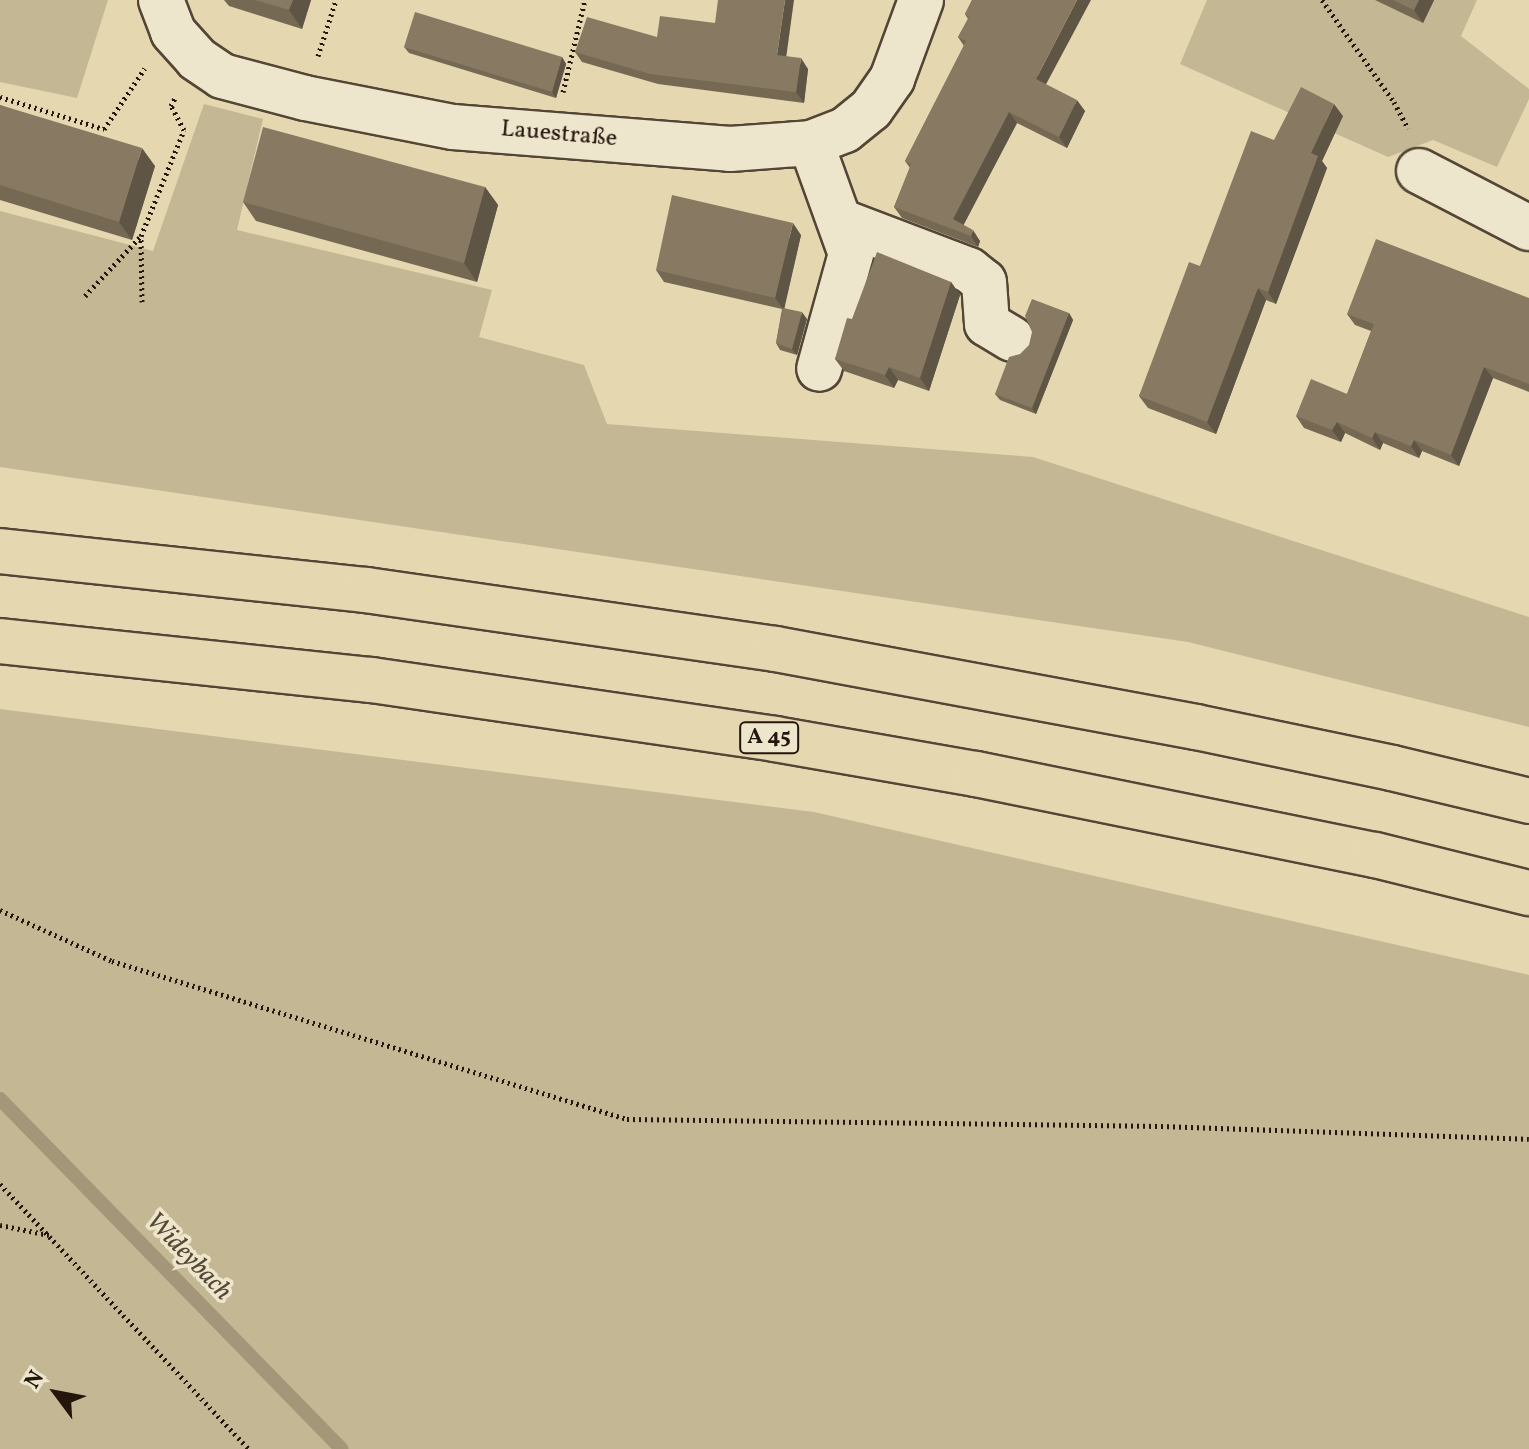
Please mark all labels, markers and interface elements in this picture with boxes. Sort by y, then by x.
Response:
street label: Lauestraße [500,116,618,154]
road number: A 45 [739,720,799,756]
water label: Wideybach [138,1206,238,1308]
north arrow [16,1353,96,1433]
text: N [18,1365,53,1395]

